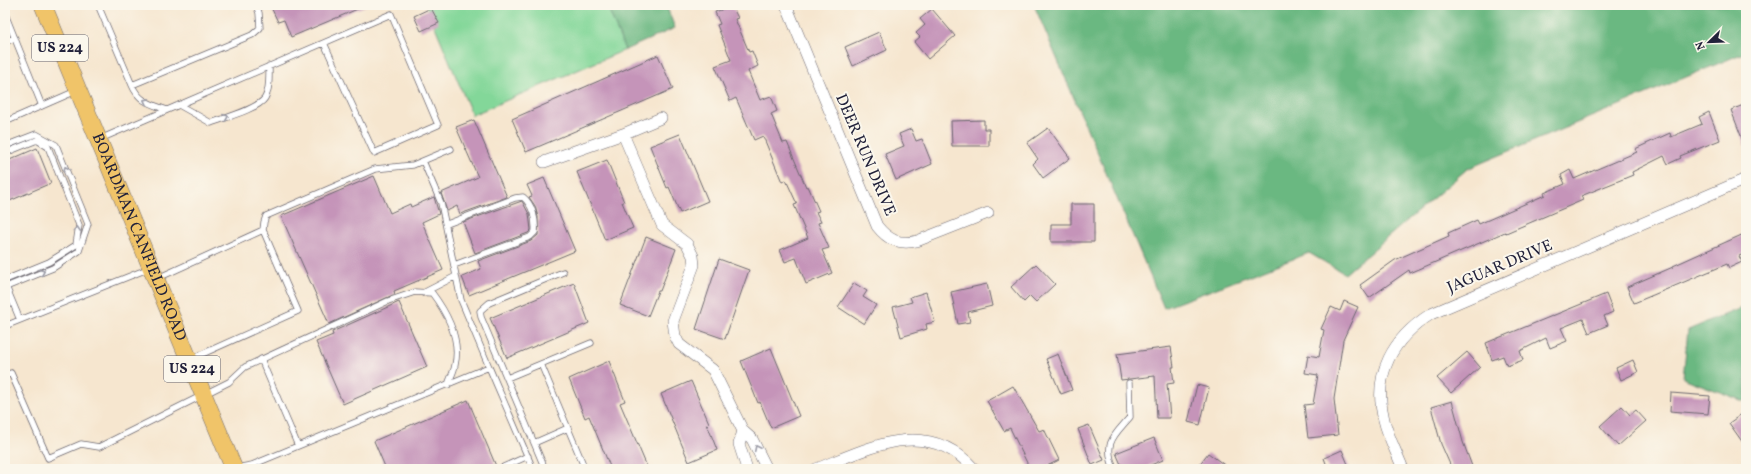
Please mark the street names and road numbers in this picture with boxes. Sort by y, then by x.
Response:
road number: US 224 [32,35,88,61]
street label: DEER RUN DRIVE [829,91,901,219]
street label: BOARDMAN CANFIELD ROAD [86,130,191,345]
street label: JAGUAR DRIVE [1444,235,1556,299]
road number: US 224 [164,356,220,382]

